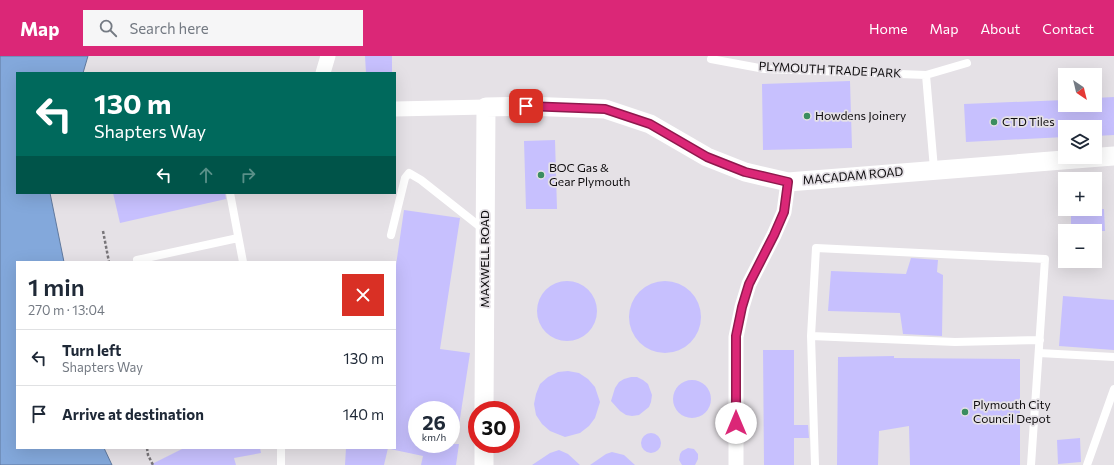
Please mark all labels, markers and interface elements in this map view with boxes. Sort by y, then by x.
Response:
search box [83,10,363,46]
text: Map [20,17,59,40]
icon: search [97,17,119,39]
text: Search here [129,19,209,37]
text: Home [869,20,908,37]
text: Map [930,20,958,37]
text: About [980,20,1020,37]
text: Contact [1042,20,1094,37]
street label: PLYMOUTH TRADE PARK [758,58,902,80]
north arrow [1058,68,1102,112]
map controls [1058,68,1102,268]
text: 130 m [94,86,171,120]
icon: left [28,88,80,140]
pin [509,89,543,123]
icon: arrive [515,95,537,117]
place label: Howdens Joinery [815,108,906,123]
marker: Howdens Joinery [802,111,812,121]
place label: CTD Tiles [1002,114,1055,128]
marker: CTD Tiles [989,117,999,127]
text: Shapters Way [94,120,206,142]
button: layers [1058,120,1102,164]
place label: BOC Gas & Gear Plymouth [549,160,630,188]
icon: left [153,164,175,186]
icon: ahead [195,164,217,186]
icon: right [237,164,259,186]
street label: MACADAM ROAD [802,164,904,186]
marker: BOC Gas & Gear Plymouth [536,170,546,180]
button: + [1058,172,1102,216]
street label: MAXWELL ROAD [477,210,491,308]
button: − [1058,224,1102,268]
text: 1 min [28,272,85,301]
button: close [342,274,384,316]
text: 270 m · 13:04 [28,302,105,318]
text: Turn left [62,341,121,359]
icon: left [28,347,50,369]
text: 130 m [343,349,384,367]
text: Shapters Way [62,359,143,375]
place label: Plymouth City Council Depot [973,397,1051,425]
speed limit sign: 30 [468,401,520,453]
position arrow [715,402,757,444]
icon: arrive [28,403,50,425]
text: Arrive at destination [62,405,204,423]
text: 140 m [343,405,384,423]
marker: Plymouth City Council Depot [960,407,970,417]
text: 26 [422,410,446,434]
text: km/h [422,431,446,443]

